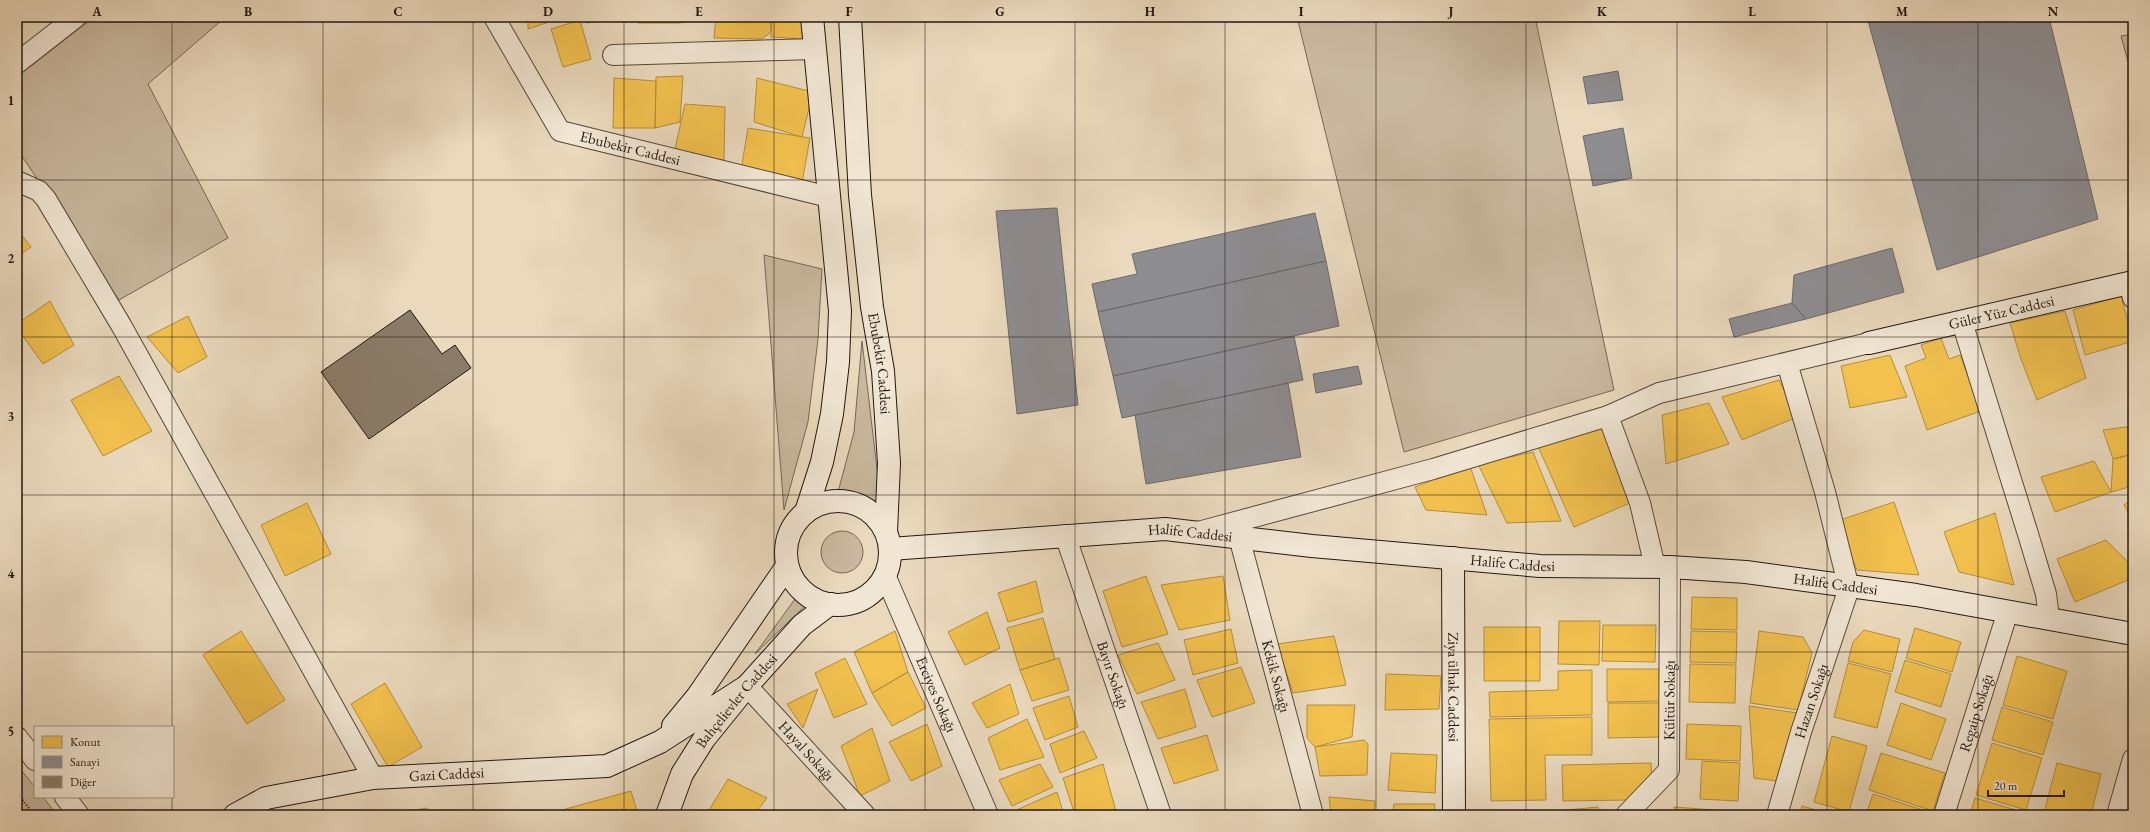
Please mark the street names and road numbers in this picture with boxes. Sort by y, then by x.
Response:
street label: Ebubekir Caddesi [578,126,683,169]
street label: Güler Yüz Caddesi [1947,290,2056,333]
street label: Ebubekir Caddesi [864,311,896,415]
street label: Halife Caddesi [1147,519,1234,546]
street label: Halife Caddesi [1469,550,1555,575]
street label: Halife Caddesi [1792,568,1879,599]
street label: Ziya ülhak Caddesi [1444,632,1464,742]
street label: Bayır Sokağı [1093,638,1134,712]
street label: Kekik Sokağı [1258,638,1295,715]
street label: Bahçelievler Caddesi [691,649,781,751]
street label: Erciyes Sokağı [912,653,961,735]
street label: Kültür Sokağı [1659,660,1679,740]
street label: Hazan Sokağı [1790,661,1832,741]
street label: Regaip Sokağı [1954,671,1997,754]
street label: Hayal Sokağı [775,717,839,785]
street label: Gazi Caddesi [409,762,485,785]

